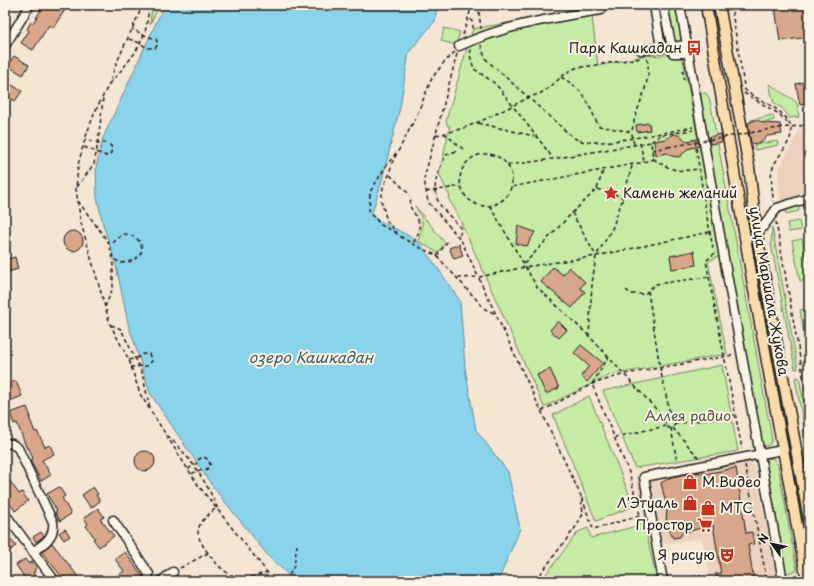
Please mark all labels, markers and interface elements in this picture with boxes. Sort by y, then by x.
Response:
place label: Парк Кашкадан [569,37,682,58]
bus stop icon: Парк Кашкадан [685,39,703,57]
place label: Камень желаний [623,182,737,203]
place icon: Камень желаний [602,184,620,202]
street label: улица Маршала Жукова [744,205,795,378]
water label: озеро Кашкадан [249,345,375,368]
park label: Аллея радио [645,405,731,426]
place label: М.Видео [702,471,761,492]
shop icon: М.Видео [681,473,699,491]
place label: Л'Этуаль [617,492,678,513]
shop icon: Л'Этуаль [681,494,699,512]
place label: МТС [720,497,753,518]
shop icon: МТС [699,499,717,517]
place label: Простор [636,514,693,535]
supermarket icon: Простор [696,516,714,534]
north arrow [752,524,792,564]
text: N [754,530,773,547]
place label: Я рисую [658,544,715,565]
theatre icon: Я рисую [718,546,736,564]

